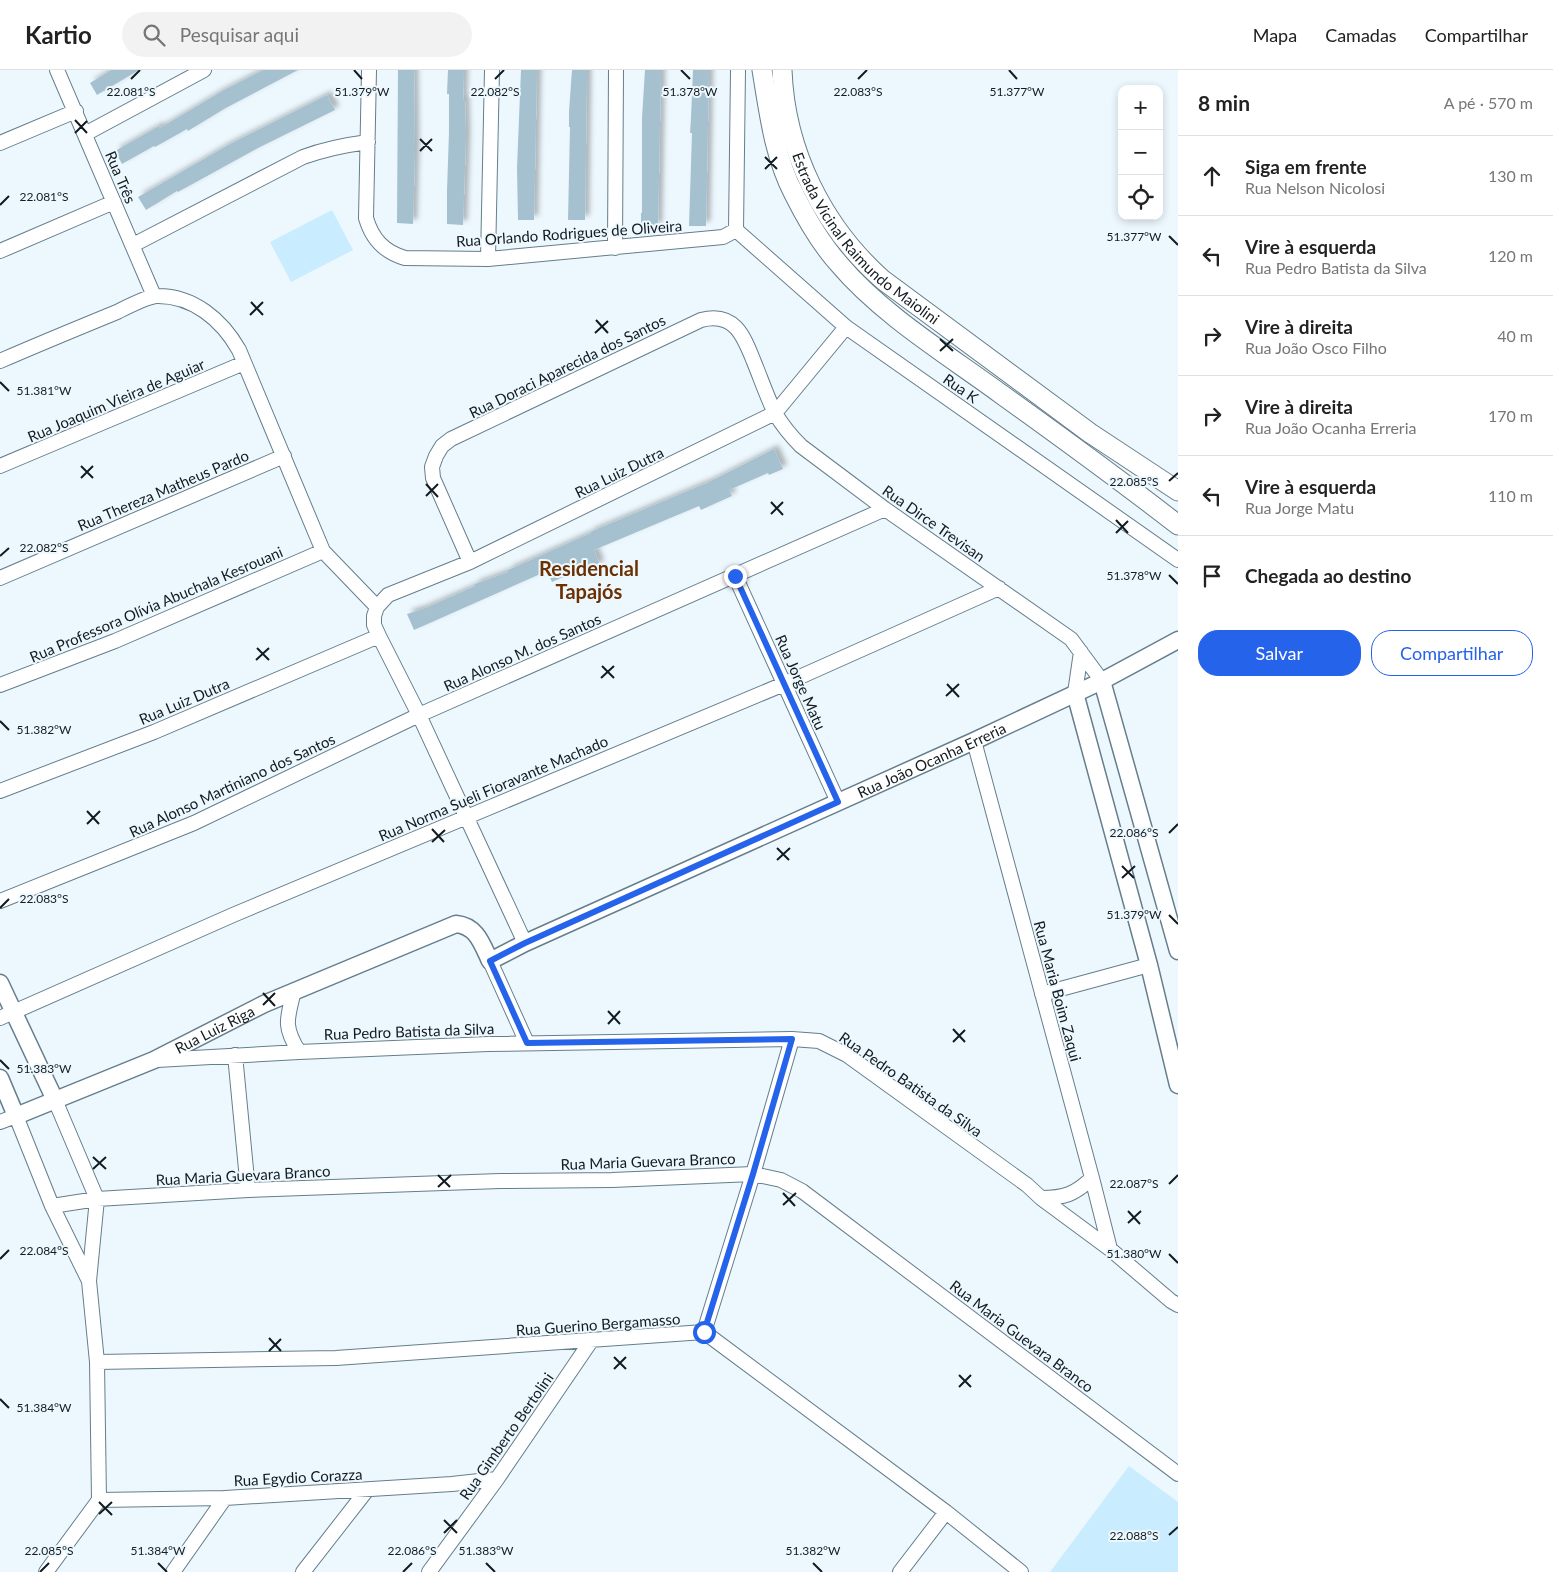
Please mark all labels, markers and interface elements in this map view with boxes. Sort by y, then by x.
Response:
search box [122,12,472,57]
text: Kartio [25,20,92,49]
icon: search [140,21,168,49]
text: Pesquisar aqui [180,23,299,46]
text: Mapa [1253,24,1297,46]
text: Camadas [1325,24,1397,46]
text: Compartilhar [1425,24,1528,46]
text: 22.081°S [106,84,156,99]
text: 51.379°W [334,84,390,99]
text: 22.082°S [470,84,520,99]
text: 51.378°W [662,84,718,99]
text: 22.083°S [833,84,883,99]
text: 51.377°W [989,84,1045,99]
map controls [1118,85,1163,220]
button: + [1118,85,1163,130]
text: 8 min [1198,90,1250,115]
text: A pé · 570 m [1444,93,1533,112]
button: − [1118,130,1163,175]
street label: Rua Três [102,148,140,206]
street label: Estrada Vicinal Raimundo Maiolini [789,150,943,328]
text: Siga em frente [1245,155,1367,178]
icon: ahead [1198,162,1226,190]
text: 130 m [1488,166,1533,185]
button: locate [1118,175,1163,220]
text: Rua Nelson Nicolosi [1245,178,1385,197]
text: 22.081°S [19,189,69,204]
street label: Rua Orlando Rodrigues de Oliveira [455,216,683,250]
text: 51.377°W [1106,229,1162,244]
text: Vire à esquerda [1245,235,1376,258]
icon: left [1198,242,1226,270]
text: 120 m [1488,246,1533,265]
text: Rua Pedro Batista da Silva [1245,258,1427,277]
street label: Rua Doraci Aparecida dos Santos [466,310,668,422]
text: Vire à direita [1245,315,1353,338]
icon: right [1198,322,1226,350]
text: 40 m [1497,326,1533,345]
text: Rua João Osco Filho [1245,338,1387,357]
street label: Rua Joaquim Vieira de Aguiar [25,354,208,446]
street label: Rua K [940,370,982,407]
text: 51.381°W [16,383,72,398]
text: Vire à direita [1245,395,1353,418]
icon: right [1198,402,1226,430]
text: 170 m [1488,406,1533,425]
text: Rua João Ocanha Erreria [1245,418,1416,437]
street label: Rua Luiz Dutra [572,443,666,501]
street label: Rua Thereza Matheus Pardo [75,446,251,534]
text: 22.085°S [1109,474,1159,489]
text: Vire à esquerda [1245,475,1376,498]
street label: Rua Dirce Trevisan [879,481,989,565]
icon: left [1198,482,1226,510]
text: 110 m [1488,486,1533,505]
text: Rua Jorge Matu [1245,498,1354,517]
text: 22.082°S [19,540,69,555]
street label: Rua Professora Olívia Abuchala Kesrouani [27,542,285,666]
district label: Residencial Tapajós [539,556,639,603]
icon: arrive [1198,562,1226,590]
text: Chegada ao destino [1245,564,1411,587]
route end [724,565,747,588]
text: 51.378°W [1106,568,1162,583]
street label: Rua Alonso M. dos Santos [441,609,603,695]
button: Salvar [1198,630,1361,676]
button: Compartilhar [1371,630,1533,676]
street label: Rua Jorge Matu [772,632,830,732]
street label: Rua Luiz Dutra [136,674,232,728]
street label: Rua João Ocanha Erreria [854,718,1009,801]
text: 51.382°W [16,722,72,737]
street label: Rua Alonso Martiniano dos Santos [126,729,338,841]
street label: Rua Norma Sueli Fioravante Machado [376,731,610,845]
text: 22.086°S [1109,825,1159,840]
text: 22.083°S [19,891,69,906]
text: 51.379°W [1106,907,1162,922]
street label: Rua Maria Boim Zaqui [1031,919,1085,1063]
street label: Rua Luiz Riga [172,1001,257,1057]
street label: Rua Pedro Batista da Silva [324,1019,494,1043]
street label: Rua Pedro Batista da Silva [836,1028,986,1140]
text: 51.383°W [16,1061,72,1076]
street label: Rua Maria Guevara Branco [560,1149,736,1173]
street label: Rua Maria Guevara Branco [155,1161,331,1189]
text: 22.087°S [1109,1176,1159,1191]
text: 22.084°S [19,1243,69,1258]
text: 51.380°W [1106,1246,1162,1261]
street label: Rua Maria Guevara Branco [947,1276,1097,1396]
street label: Rua Guerino Bergamasso [515,1309,681,1339]
route start [693,1321,716,1344]
street label: Rua Gimberto Bertolini [455,1369,557,1503]
text: 51.384°W [16,1400,72,1415]
street label: Rua Egydio Corazza [233,1465,363,1489]
text: 22.088°S [1109,1528,1159,1543]
text: 22.085°S [24,1543,74,1558]
text: 51.384°W [130,1543,186,1558]
text: 22.086°S [387,1543,437,1558]
text: 51.383°W [458,1543,514,1558]
text: 51.382°W [785,1543,841,1558]

